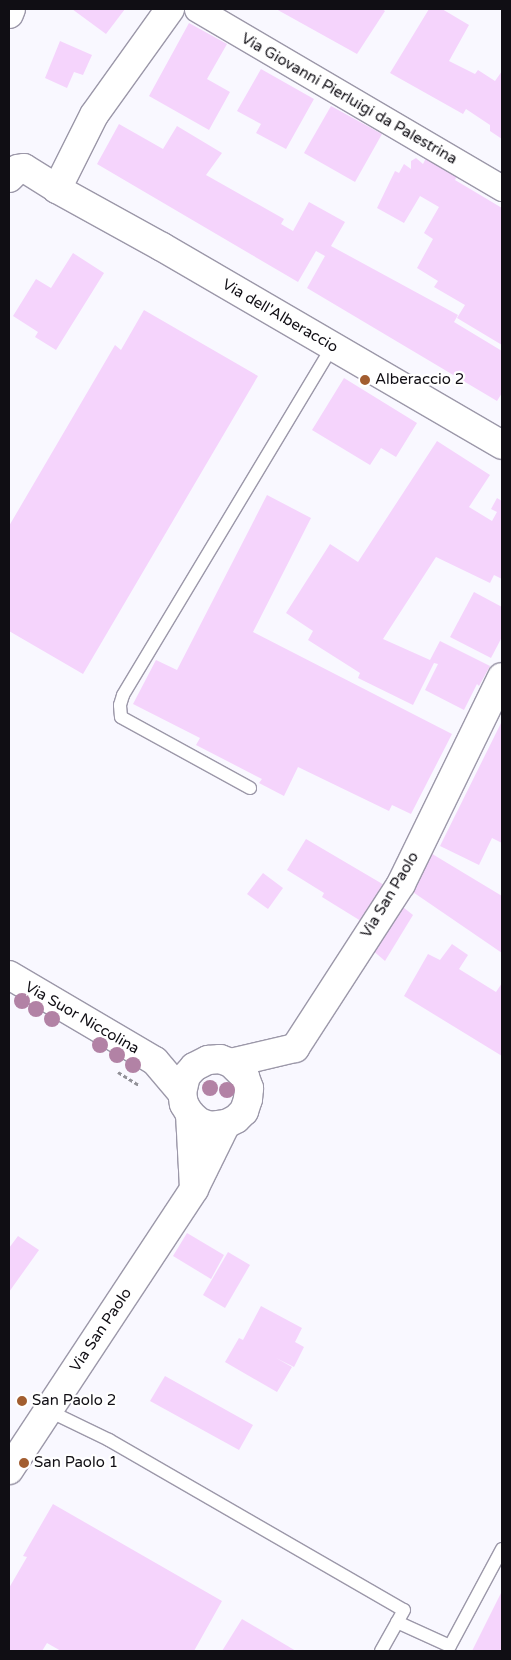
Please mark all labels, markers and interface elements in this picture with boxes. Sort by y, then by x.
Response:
street label: Via Giovanni Pierluigi da Palestrina [238,30,460,168]
street label: Via dell'Alberaccio [219,275,341,357]
place label: Alberaccio 2 [375,371,464,389]
marker: Alberaccio 2 [359,374,371,386]
street label: Via San Paolo [357,849,423,941]
street label: Via Suor Niccolina [22,978,142,1058]
street label: Via San Paolo [66,1285,136,1375]
place label: San Paolo 2 [32,1392,116,1410]
marker: San Paolo 2 [16,1395,28,1407]
place label: San Paolo 1 [34,1454,118,1472]
marker: San Paolo 1 [18,1457,30,1469]

